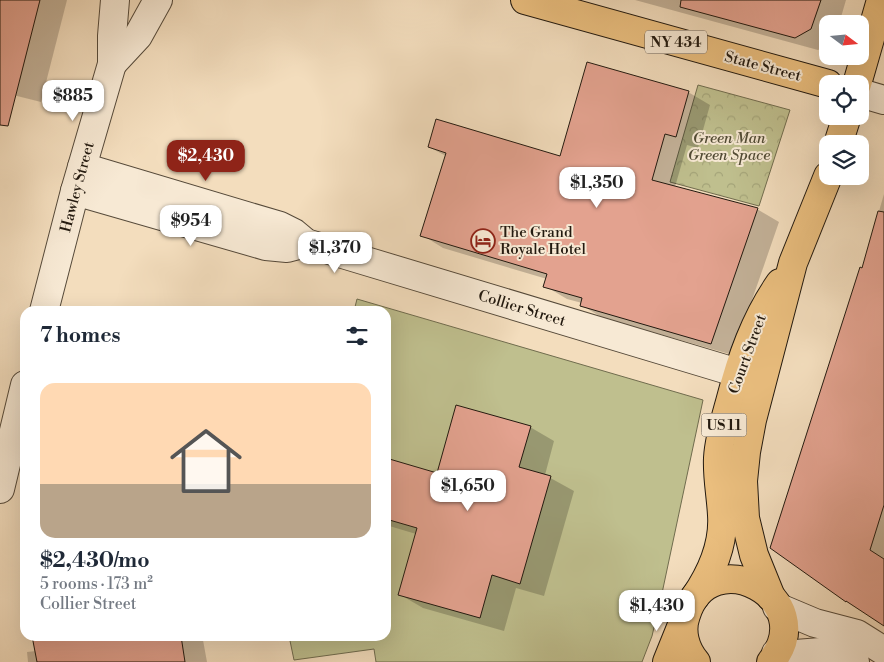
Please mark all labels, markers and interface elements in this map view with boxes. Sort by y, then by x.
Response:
north arrow [819,15,869,65]
map controls [819,15,869,185]
road number: NY 434 [645,31,707,54]
street label: State Street [723,47,804,86]
button: locate [819,75,869,125]
pin: $885 [43,80,103,122]
text: $885 [53,86,93,106]
park label: Green Man Green Space [688,129,770,165]
button: layers [819,135,869,185]
street label: Hawley Street [56,139,99,234]
pin: $2,430 [165,140,247,182]
text: $2,430 [178,146,234,166]
pin: $1,350 [556,166,638,209]
text: $1,350 [570,173,624,193]
pin: $954 [161,204,221,247]
text: $954 [171,211,211,231]
place label: The Grand Royale Hotel [500,223,586,259]
hotel icon: The Grand Royale Hotel [470,228,496,254]
pin: $1,370 [294,232,376,274]
text: $1,370 [309,238,361,258]
street label: Collier Street [476,286,569,331]
street label: Court Street [724,311,771,397]
icon: filters [343,322,371,350]
text: 7 homes [40,323,121,349]
road number: US 11 [702,414,746,436]
icon: home [161,416,251,506]
pin: $1,650 [427,470,509,512]
text: $1,650 [441,476,495,496]
text: $2,430/mo [40,548,150,574]
text: 5 rooms · 173 m² [40,574,153,594]
pin: $1,430 [616,590,698,632]
text: Collier Street [40,594,136,614]
text: $1,430 [630,596,684,616]

